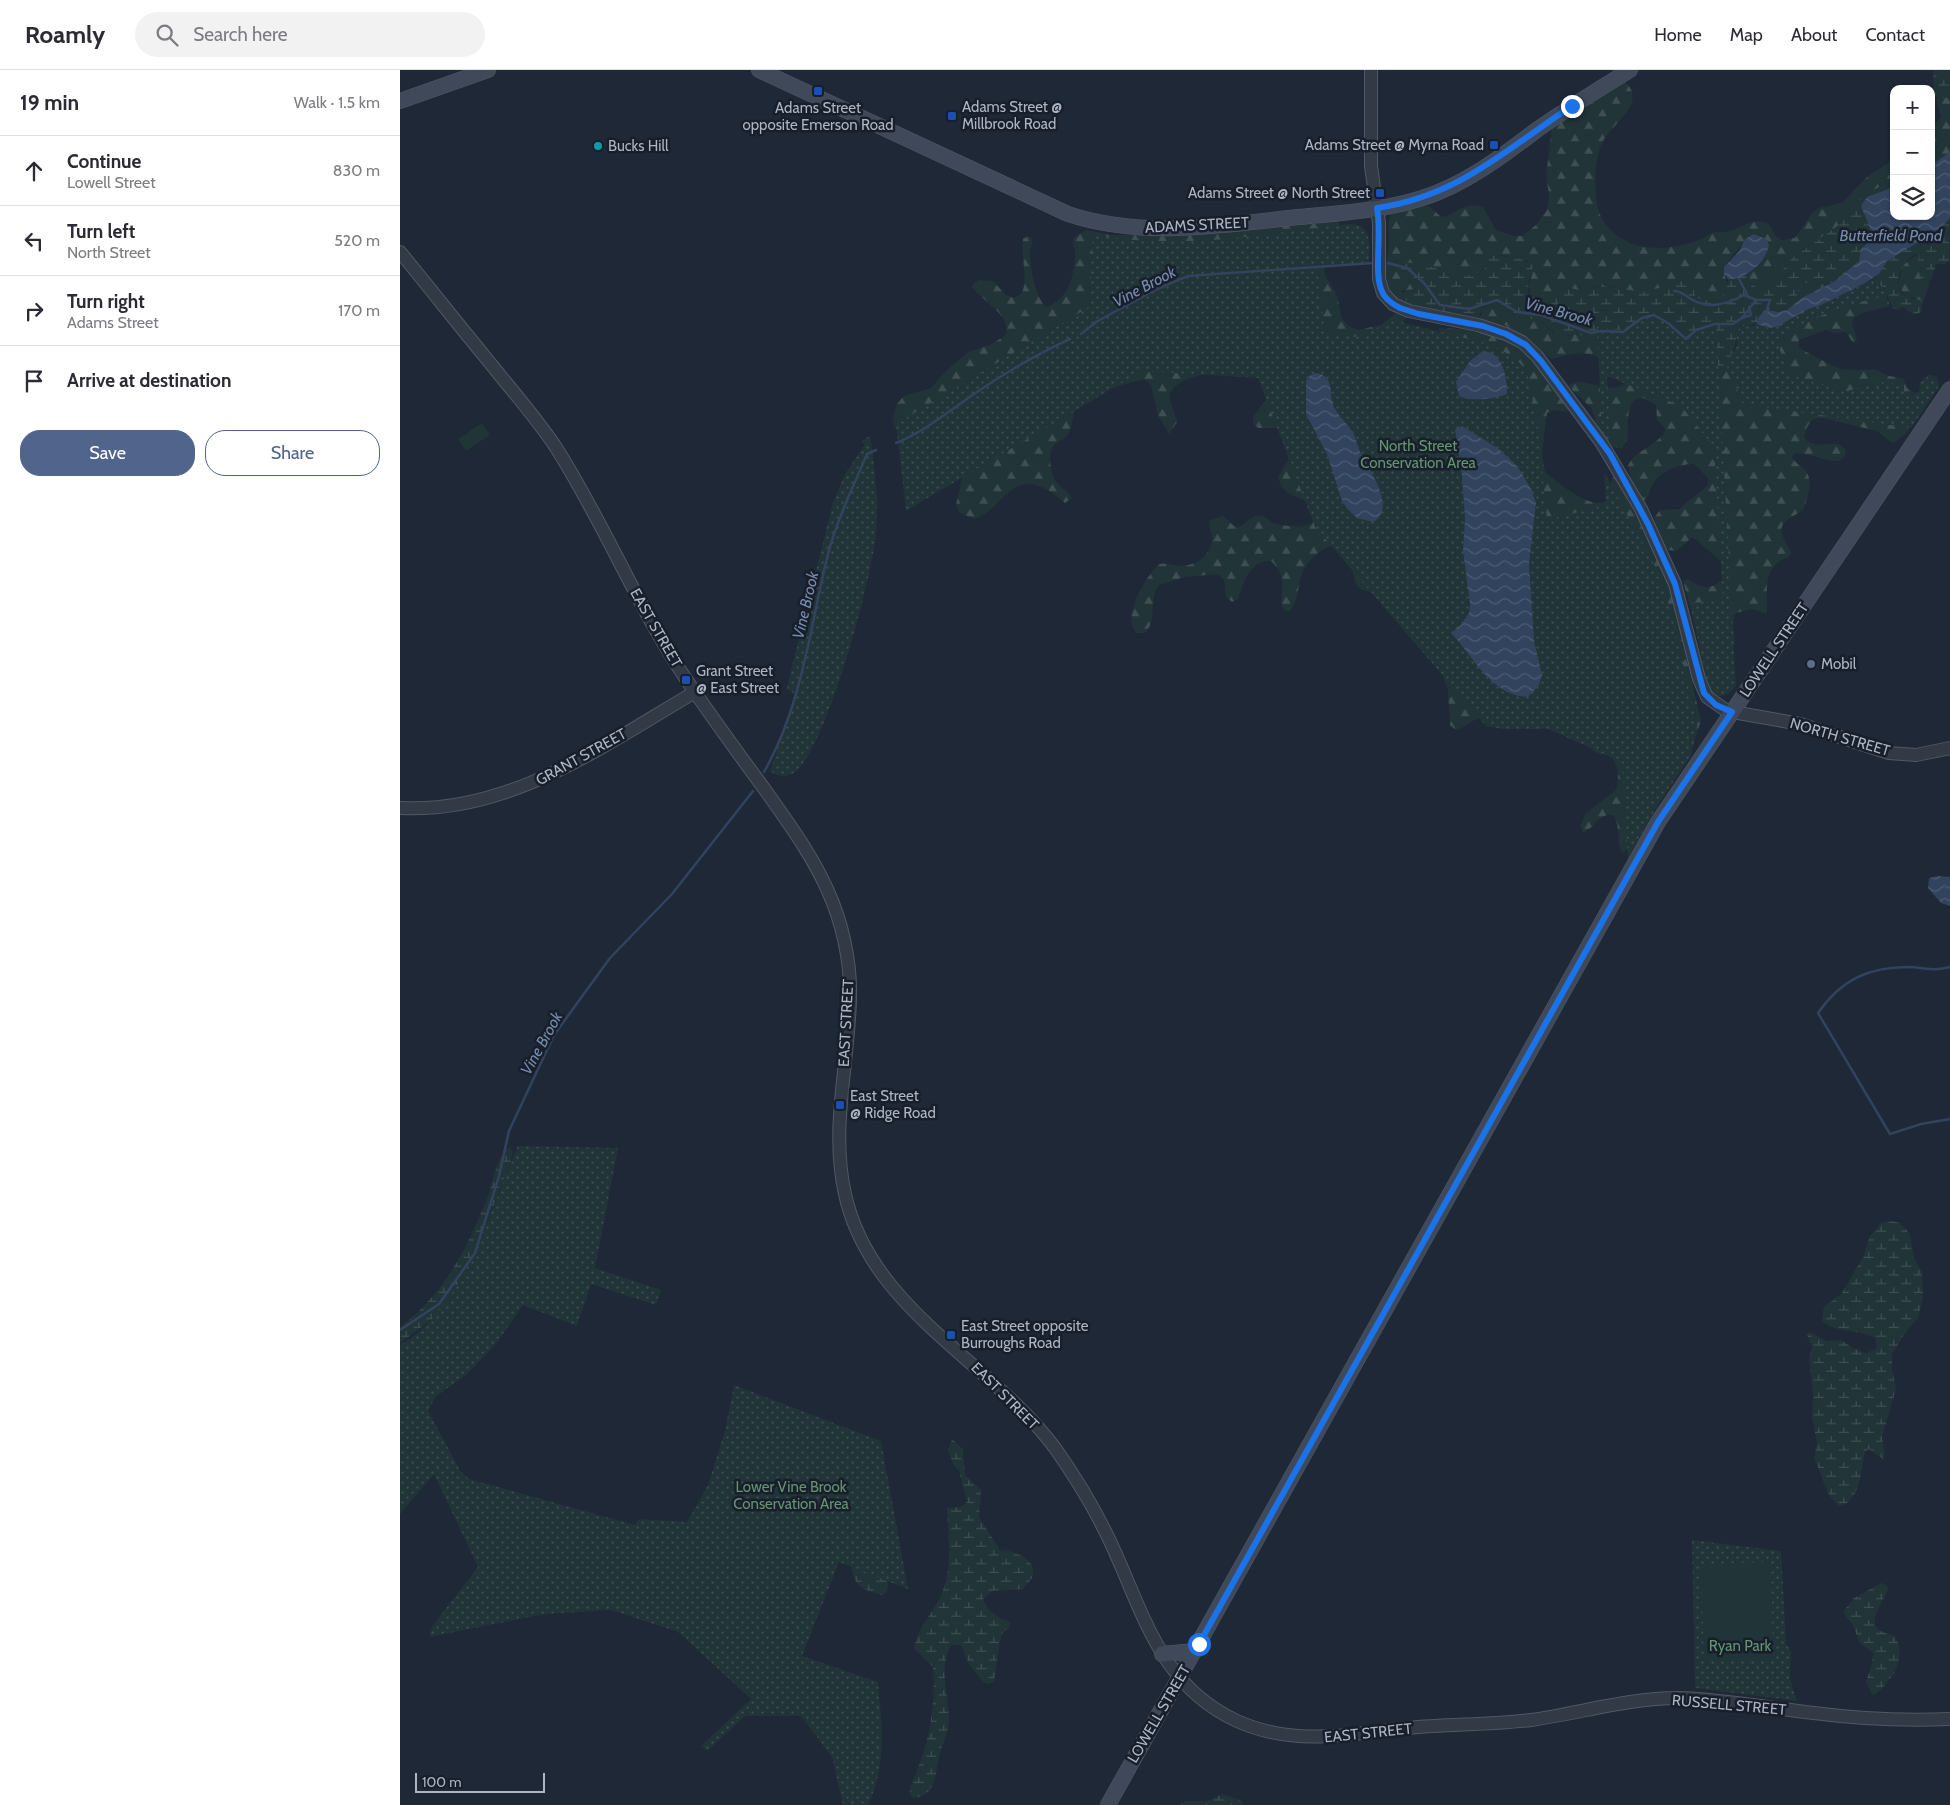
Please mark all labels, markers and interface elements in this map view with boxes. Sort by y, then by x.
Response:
search box [135,12,485,57]
text: Roamly [25,20,105,49]
icon: search [153,21,181,49]
text: Search here [193,23,288,46]
text: Home [1654,24,1702,46]
text: Map [1730,24,1763,46]
text: About [1791,24,1837,46]
text: Contact [1865,24,1925,46]
marker: Adams Street opposite Emerson Road [812,85,824,97]
map controls [1890,85,1935,220]
button: + [1890,85,1935,130]
text: 19 min [20,90,79,115]
text: Walk · 1.5 km [294,93,380,112]
route end [1561,95,1584,118]
place label: Adams Street @ Millbrook Road [962,98,1062,133]
place label: Adams Street opposite Emerson Road [742,99,894,134]
marker: Adams Street @ Millbrook Road [946,110,958,122]
button: − [1890,130,1935,175]
place label: Adams Street @ Myrna Road [1305,136,1484,154]
place label: Bucks Hill [608,137,669,155]
marker: Adams Street @ Myrna Road [1488,139,1500,151]
marker: Bucks Hill [592,140,604,152]
text: Continue [67,150,141,173]
icon: ahead [20,157,48,185]
text: 830 m [333,161,380,180]
text: Lowell Street [67,173,156,192]
button: layers [1890,175,1935,220]
place label: Adams Street @ North Street [1188,184,1370,202]
marker: Adams Street @ North Street [1374,187,1386,199]
street label: ADAMS STREET [1145,213,1249,237]
text: Turn left [67,220,135,243]
water label: Butterfield Pond [1840,226,1943,245]
icon: left [20,227,48,255]
text: 520 m [334,231,380,250]
text: North Street [67,243,151,262]
water label: Vine Brook [1109,261,1180,311]
text: Turn right [67,290,145,313]
water label: Vine Brook [1523,293,1596,330]
icon: right [20,297,48,325]
text: 170 m [338,301,380,320]
text: Adams Street [67,313,159,332]
icon: arrive [20,367,48,395]
text: Arrive at destination [67,369,231,392]
button: Save [20,430,195,476]
button: Share [205,430,380,476]
park label: North Street Conservation Area [1360,437,1477,472]
water label: Vine Brook [788,568,823,641]
street label: EAST STREET [626,585,686,671]
street label: LOWELL STREET [1736,599,1812,701]
place label: Mobil [1821,655,1857,673]
marker: Mobil [1805,658,1817,670]
place label: Grant Street @ East Street [696,662,779,697]
marker: Grant Street @ East Street [680,674,692,686]
street label: NORTH STREET [1788,714,1892,760]
street label: GRANT STREET [533,725,629,789]
street label: EAST STREET [835,979,857,1067]
water label: Vine Brook [516,1008,567,1078]
place label: East Street @ Ridge Road [850,1087,936,1122]
marker: East Street @ Ridge Road [834,1099,846,1111]
place label: East Street opposite Burroughs Road [961,1317,1089,1352]
marker: East Street opposite Burroughs Road [945,1329,957,1341]
street label: EAST STREET [967,1358,1043,1434]
park label: Lower Vine Brook Conservation Area [733,1478,850,1513]
route start [1188,1633,1211,1656]
park label: Ryan Park [1709,1637,1771,1655]
street label: LOWELL STREET [1124,1662,1194,1766]
street label: RUSSELL STREET [1671,1691,1787,1719]
street label: EAST STREET [1323,1719,1413,1747]
scale bar [415,1770,545,1793]
text: 100 m [422,1773,462,1791]

